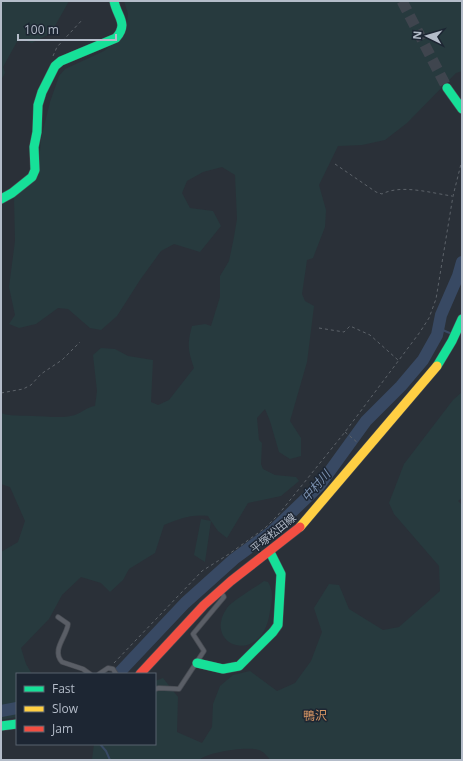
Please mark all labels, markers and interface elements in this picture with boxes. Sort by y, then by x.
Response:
scale bar [18,16,116,42]
north arrow [407,16,447,56]
text: 100 m [24,21,59,38]
text: N [409,30,424,40]
water label: 中村川 [297,465,335,505]
street label: 平塚松田線 [247,509,299,556]
legend [16,673,156,745]
text: Fast [52,680,75,697]
text: Slow [52,700,79,717]
district label: 鴨沢 [303,707,327,724]
text: Jam [51,720,73,737]

